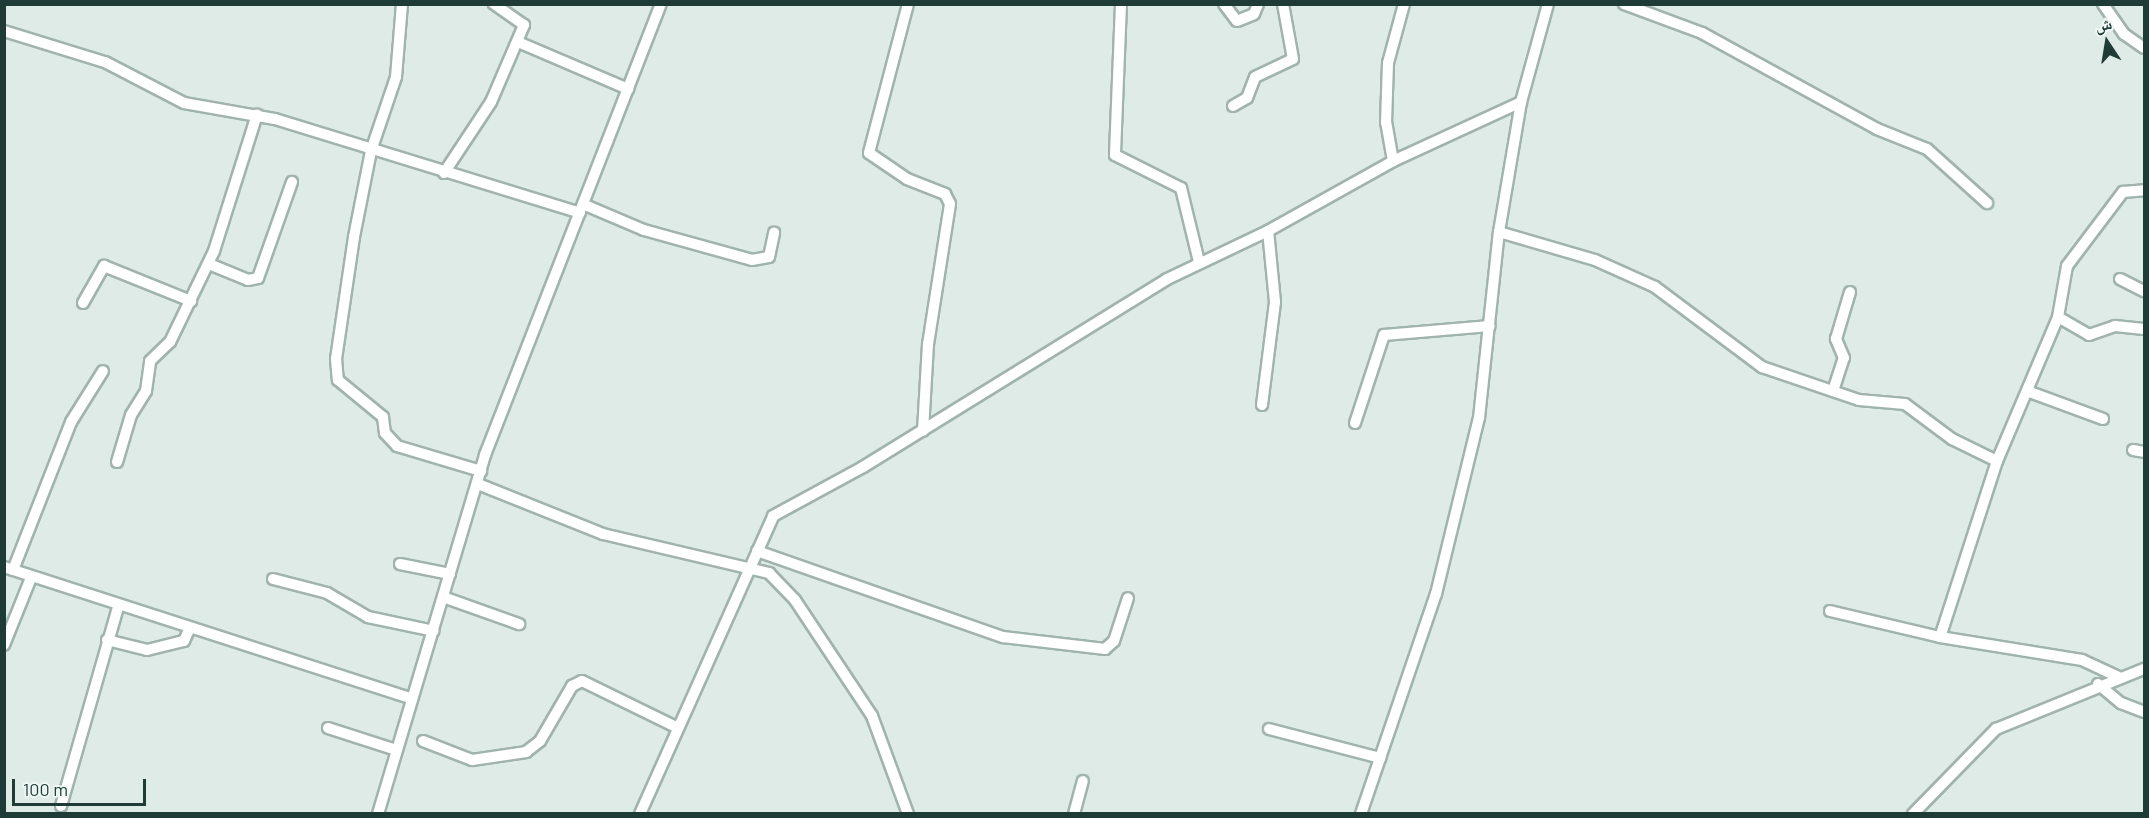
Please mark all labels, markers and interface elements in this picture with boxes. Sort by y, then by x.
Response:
north arrow [2077,12,2137,72]
text: ش [2093,13,2113,35]
scale bar [15,767,148,805]
text: 100 m [23,778,68,800]

